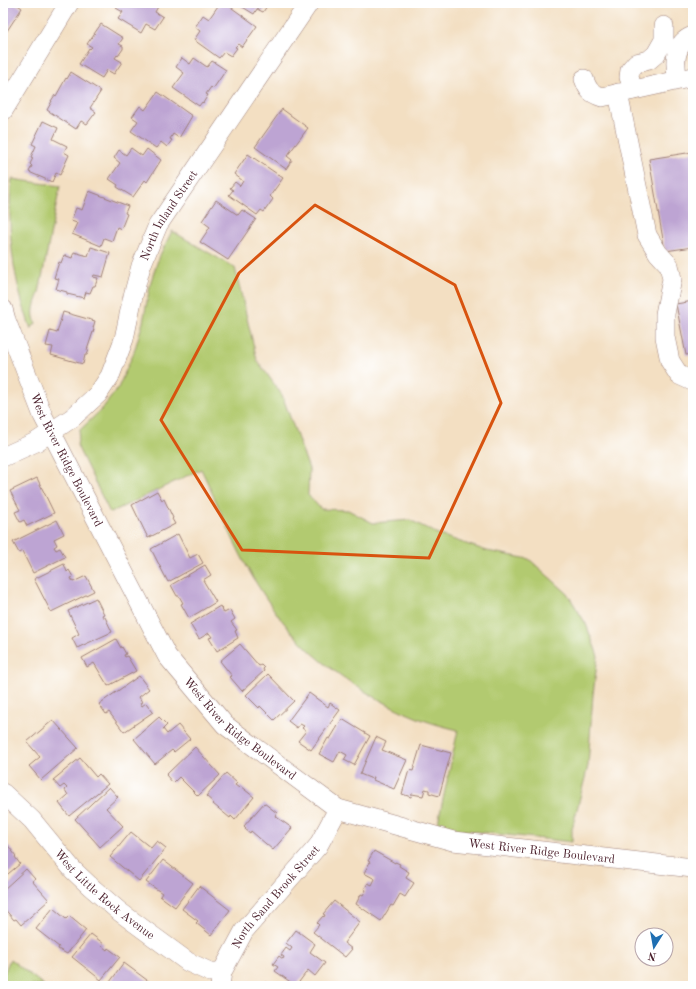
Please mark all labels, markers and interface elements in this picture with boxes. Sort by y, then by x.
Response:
street label: North Inland Street [139,169,200,263]
street label: West River Ridge Boulevard [28,392,104,529]
street label: West River Ridge Boulevard [181,676,298,783]
street label: West River Ridge Boulevard [468,838,616,866]
street label: North Sand Brook Street [231,844,322,951]
street label: West Little Rock Avenue [52,847,157,942]
north arrow [634,927,674,967]
text: N [647,949,658,962]

